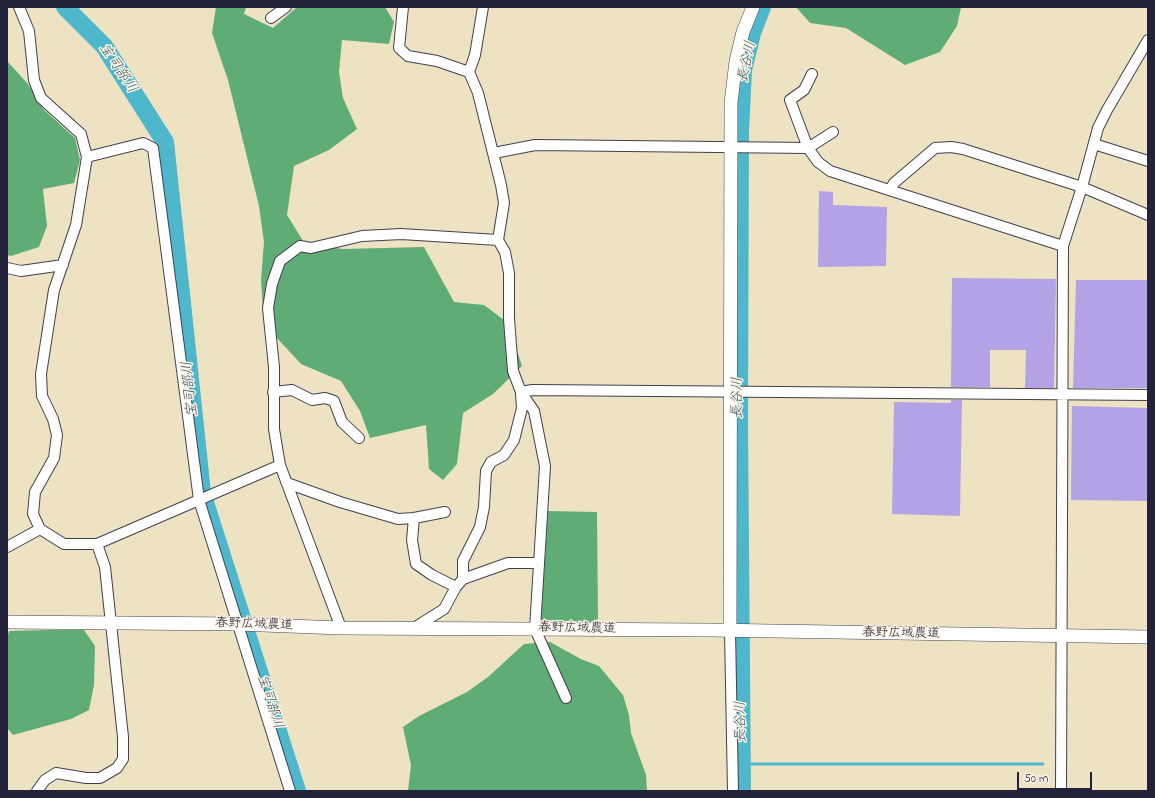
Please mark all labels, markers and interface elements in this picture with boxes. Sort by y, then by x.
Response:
water label: 長谷川 [735,40,761,84]
water label: 宝司部川 [94,41,140,97]
water label: 宝司部川 [180,360,202,418]
water label: 長谷川 [731,377,747,419]
street label: 春野広域農道 [215,616,293,634]
street label: 春野広域農道 [538,621,616,637]
street label: 春野広域農道 [862,626,940,642]
water label: 宝司部川 [252,673,286,731]
water label: 長谷川 [733,701,751,743]
scale bar [1019,764,1094,790]
text: 50 m [1024,770,1048,788]

